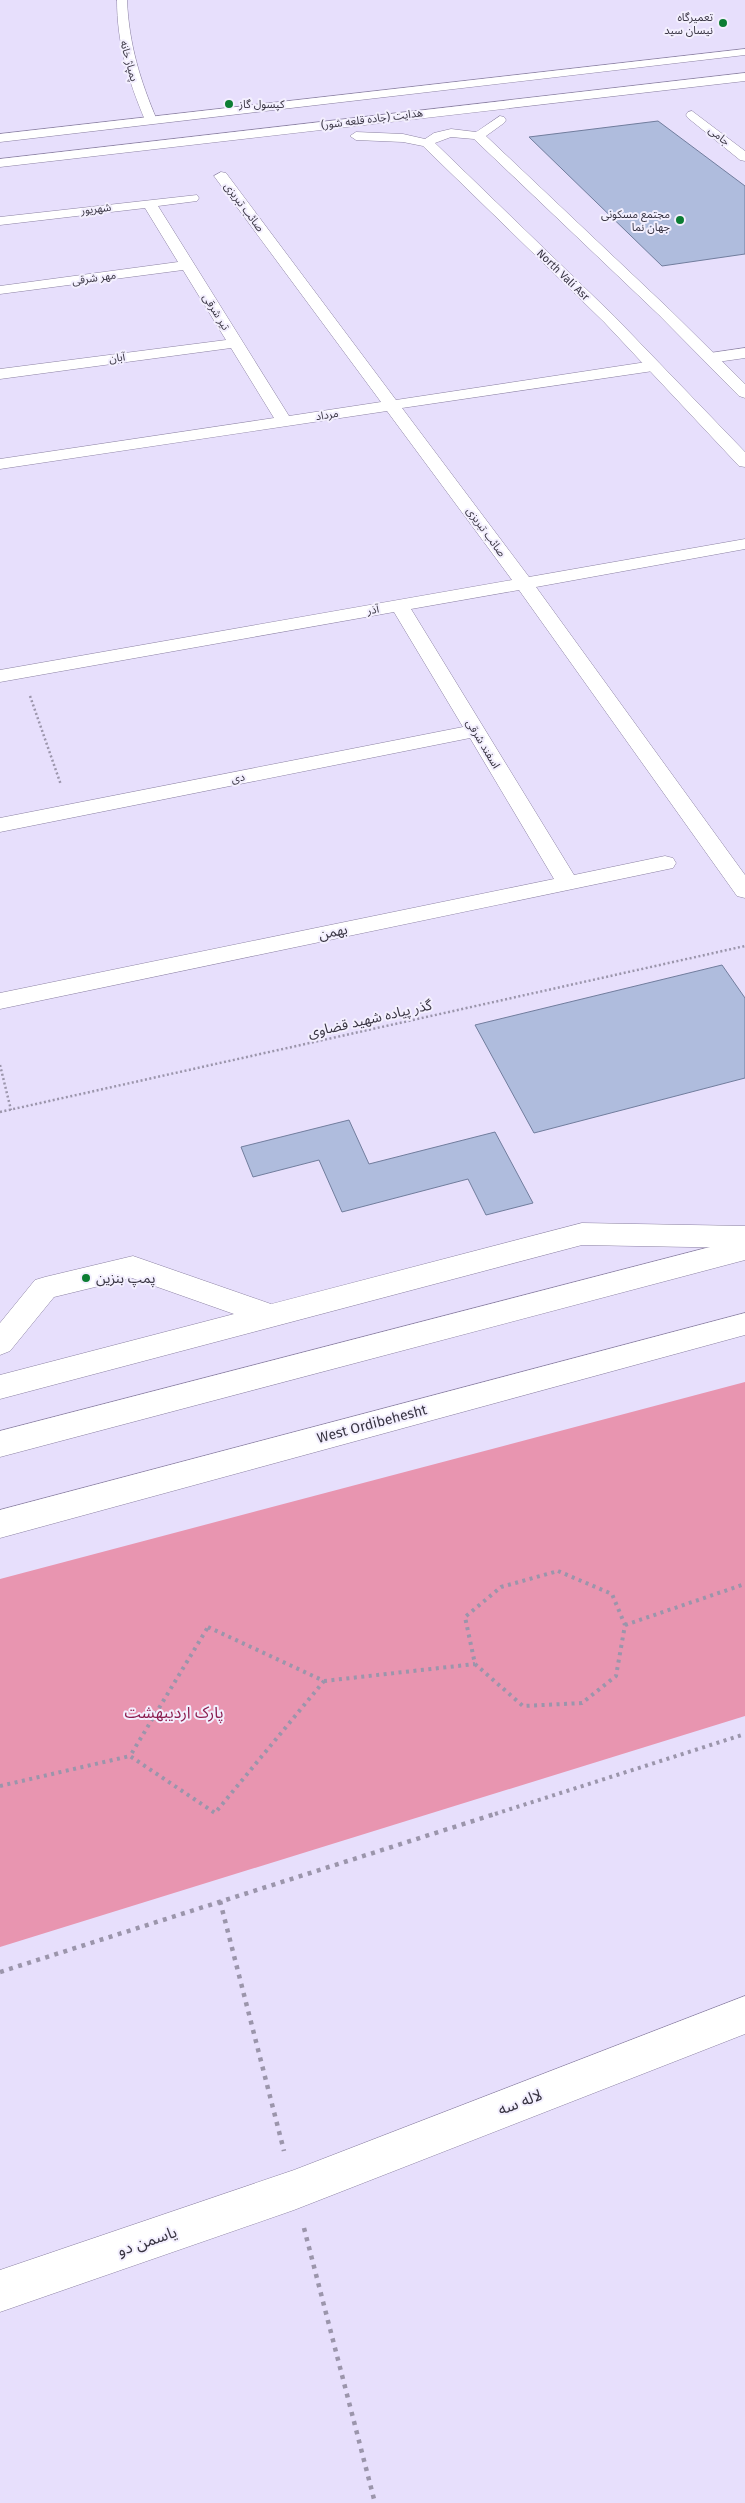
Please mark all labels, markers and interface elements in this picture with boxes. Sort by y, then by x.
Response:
place label: تعمیرگاه نیسان سید [664,11,713,37]
marker: تعمیرگاه نیسان سید [717,17,729,29]
street label: پمپاژ خانه [116,39,141,83]
marker: کپسول گاز [223,98,235,110]
place label: کپسول گاز [238,98,285,112]
street label: هدایت (جاده قلعه شور) [320,106,424,132]
street label: جامی [706,124,733,149]
street label: صائب تبریزی [221,180,267,234]
street label: شهریور [79,201,112,218]
place label: مجتمع مسکونی جهان نما [601,208,671,234]
marker: مجتمع مسکونی جهان نما [674,214,686,226]
street label: North Vali Asr [534,247,593,304]
street label: مهر شرقی [71,268,117,288]
street label: تیر شرقی [200,291,232,333]
street label: آبان [108,350,127,366]
street label: مرداد [315,407,340,423]
street label: صائب تبریزی [463,505,508,560]
street label: آذر [365,602,381,618]
street label: اسفند شرقی [463,717,503,771]
street label: دی [230,770,246,786]
street label: بهمن [317,921,349,943]
street label: گذر پیاده شهید قضاوی [306,996,434,1043]
place label: پمپ بنزین [96,1270,155,1288]
marker: پمپ بنزین [80,1272,92,1284]
street label: West Ordibehesht [315,1401,430,1447]
park label: پارک اردیبهشت [124,1703,224,1723]
street label: لاله سه [495,2085,545,2119]
street label: یاسمن دو [115,2222,179,2260]

